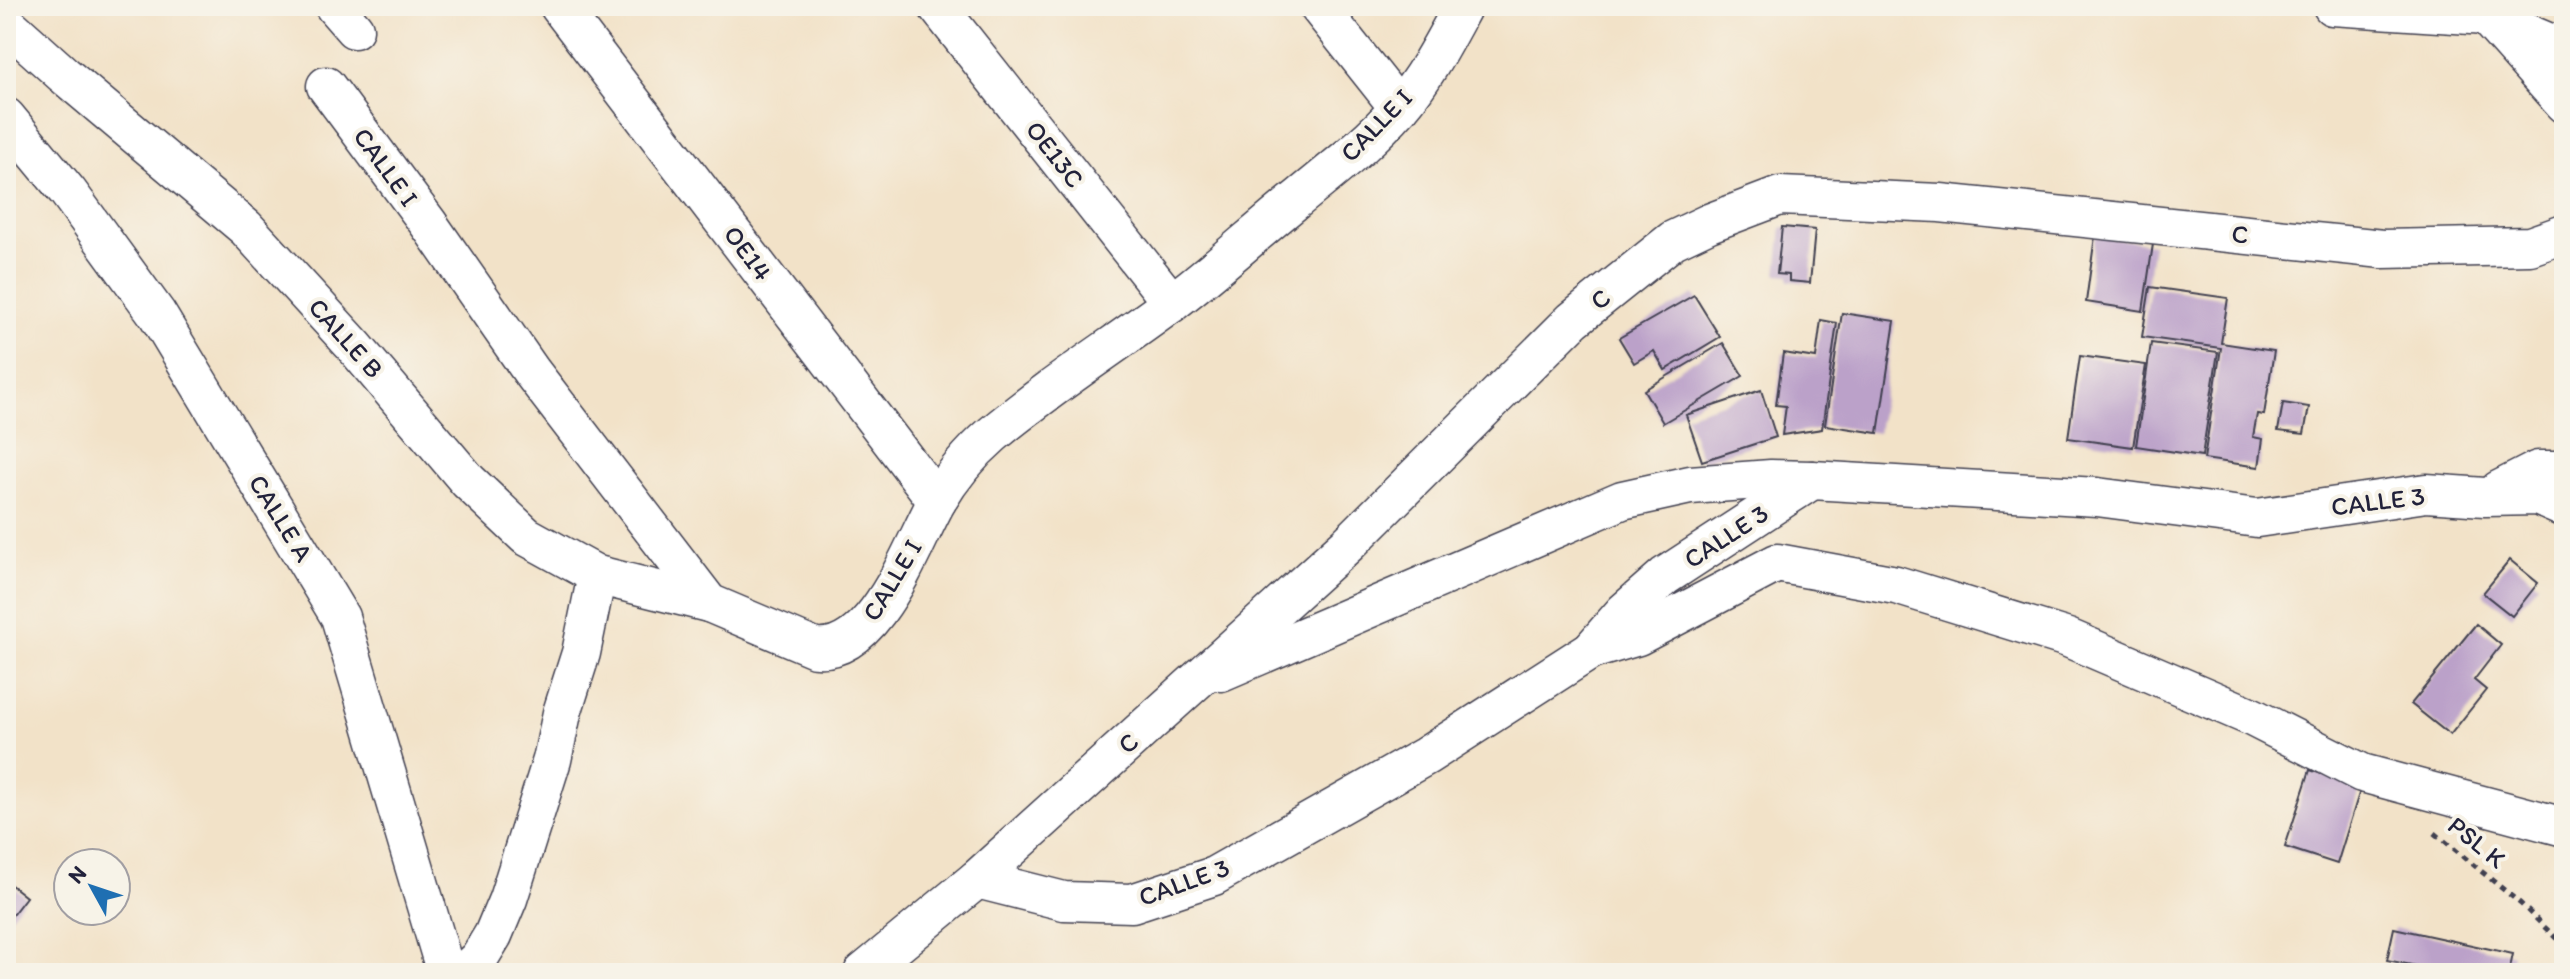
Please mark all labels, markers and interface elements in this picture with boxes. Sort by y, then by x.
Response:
street label: CALLE I [1333,82,1419,168]
street label: OE13C [1019,114,1091,194]
street label: CALLE I [347,121,425,213]
street label: C [2230,217,2250,251]
street label: OE14 [717,219,779,287]
street label: C [1583,281,1617,317]
street label: CALLE B [302,291,390,385]
street label: CALLE A [242,469,320,568]
street label: CALLE 3 [2329,479,2427,523]
street label: CALLE 3 [1678,497,1774,575]
street label: CALLE I [855,533,929,627]
street label: C [1111,726,1145,760]
street label: PSL K [2442,809,2513,875]
north arrow [52,847,132,927]
street label: CALLE 3 [1134,851,1234,913]
text: N [62,860,92,889]

